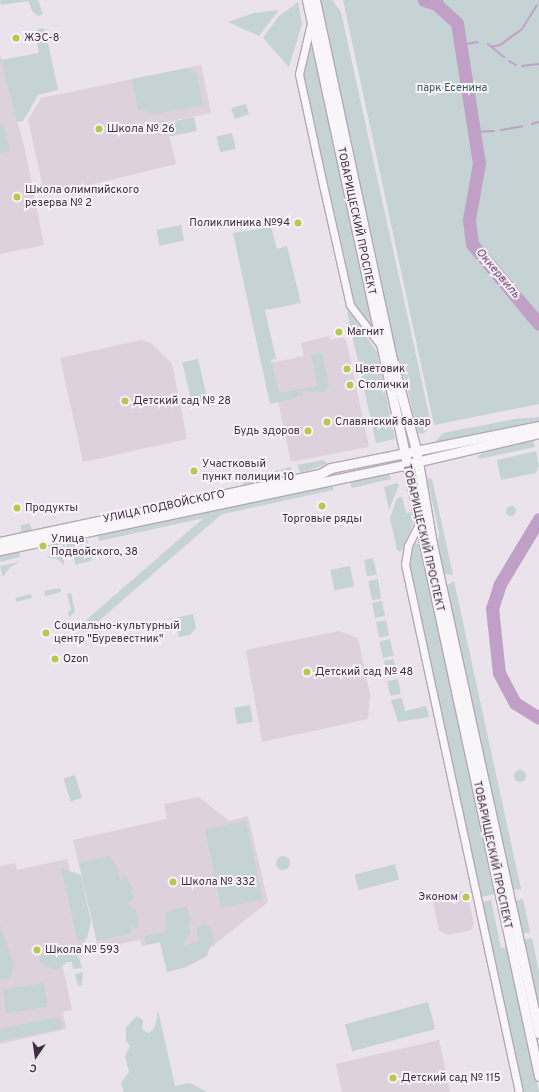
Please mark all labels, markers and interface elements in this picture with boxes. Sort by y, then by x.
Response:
place label: ЖЭС-8 [24,31,59,45]
marker: ЖЭС-8 [11,33,21,43]
park label: парк Есенина [417,81,487,95]
place label: Школа № 26 [107,122,175,136]
marker: Школа № 26 [94,124,104,134]
street label: ТОВАРИЩЕСКИЙ ПРОСПЕКТ [334,146,378,296]
place label: Школа олимпийского резерва № 2 [25,184,139,210]
marker: Школа олимпийского резерва № 2 [12,192,22,202]
place label: Поликлиника №94 [189,216,290,230]
marker: Поликлиника №94 [293,218,303,228]
water label: Оккервиль [472,246,522,302]
place label: Магнит [347,325,384,339]
marker: Магнит [334,327,344,337]
place label: Цветовик [355,362,405,376]
marker: Цветовик [342,364,352,374]
place label: Столички [358,378,409,392]
marker: Столички [345,380,355,390]
place label: Детский сад № 28 [133,394,231,408]
marker: Детский сад № 28 [120,396,130,406]
place label: Славянский базар [335,415,431,429]
marker: Славянский базар [322,417,332,427]
place label: Будь здоров [234,424,300,438]
marker: Будь здоров [303,426,313,436]
place label: Участковый пункт полиции 10 [202,458,294,484]
street label: ТОВАРИЩЕСКИЙ ПРОСПЕКТ [400,463,446,613]
marker: Участковый пункт полиции 10 [189,466,199,476]
street label: УЛИЦА ПОДВОЙСКОГО [102,488,226,526]
place label: Продукты [25,501,78,515]
marker: Торговые ряды [317,501,327,511]
marker: Продукты [12,503,22,513]
place label: Торговые ряды [282,512,362,526]
place label: Улица Подвойского, 38 [51,533,138,559]
marker: Улица Подвойского, 38 [38,541,48,551]
place label: Социально-культурный центр "Буревестник" [54,620,180,646]
marker: Социально-культурный центр "Буревестник" [41,628,51,638]
place label: Ozon [63,652,89,666]
marker: Ozon [50,654,60,664]
place label: Детский сад № 48 [315,665,413,679]
marker: Детский сад № 48 [302,667,312,677]
street label: ТОВАРИЩЕСКИЙ ПРОСПЕКТ [470,780,514,930]
place label: Школа № 332 [181,875,255,889]
marker: Школа № 332 [168,877,178,887]
place label: Эконом [418,890,458,904]
marker: Эконом [461,892,471,902]
place label: Школа № 593 [45,943,119,957]
marker: Школа № 593 [32,945,42,955]
north arrow [16,1036,56,1076]
text: С [28,1060,38,1075]
place label: Детский сад № 115 [401,1071,501,1085]
marker: Детский сад № 115 [388,1073,398,1083]

